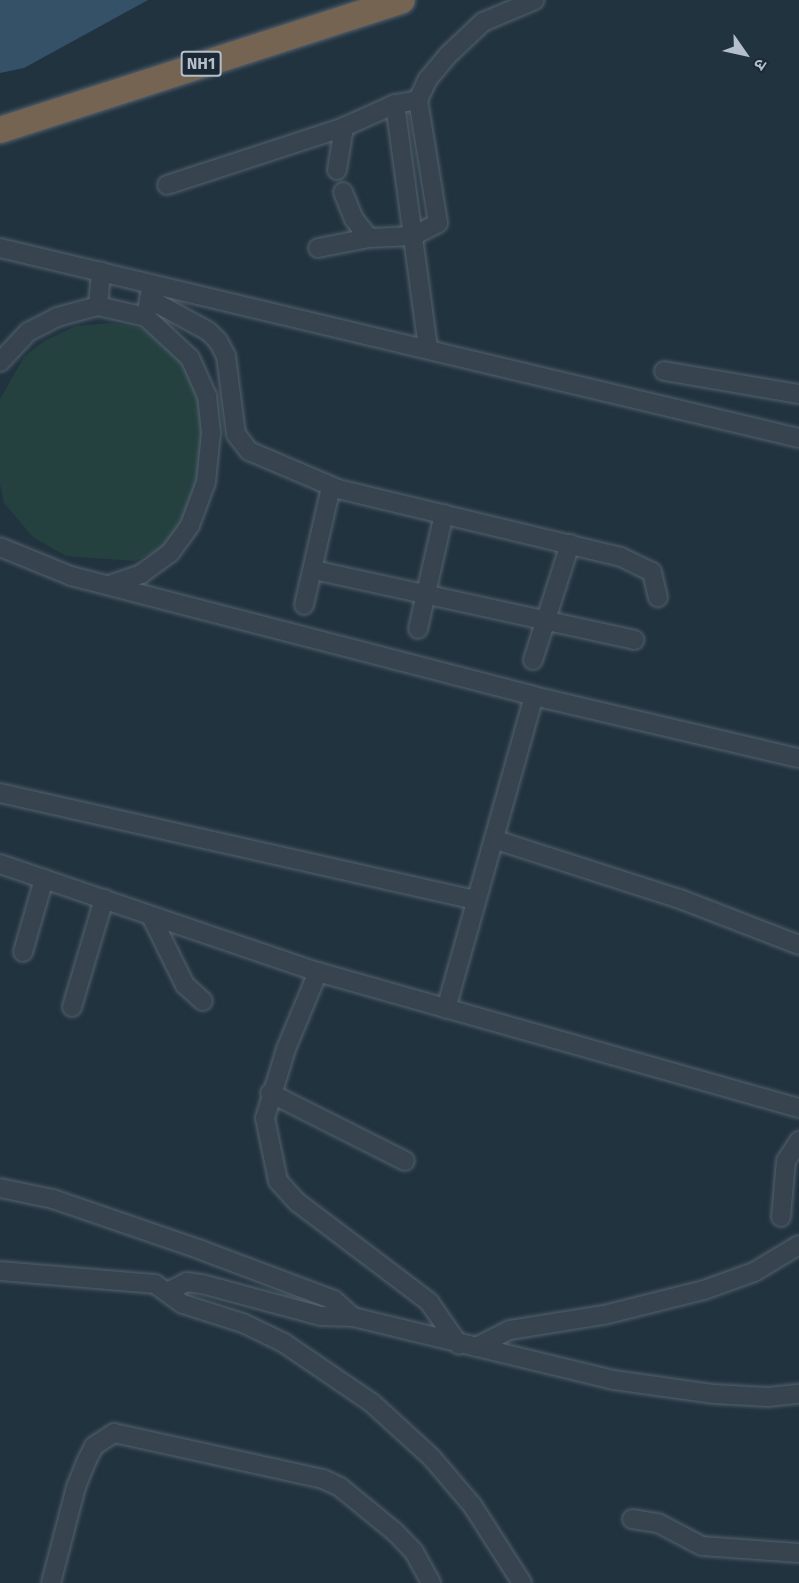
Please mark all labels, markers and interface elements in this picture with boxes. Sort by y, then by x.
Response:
north arrow [715,24,775,84]
road number: NH1 [180,51,222,77]
text: उ [750,55,771,74]

